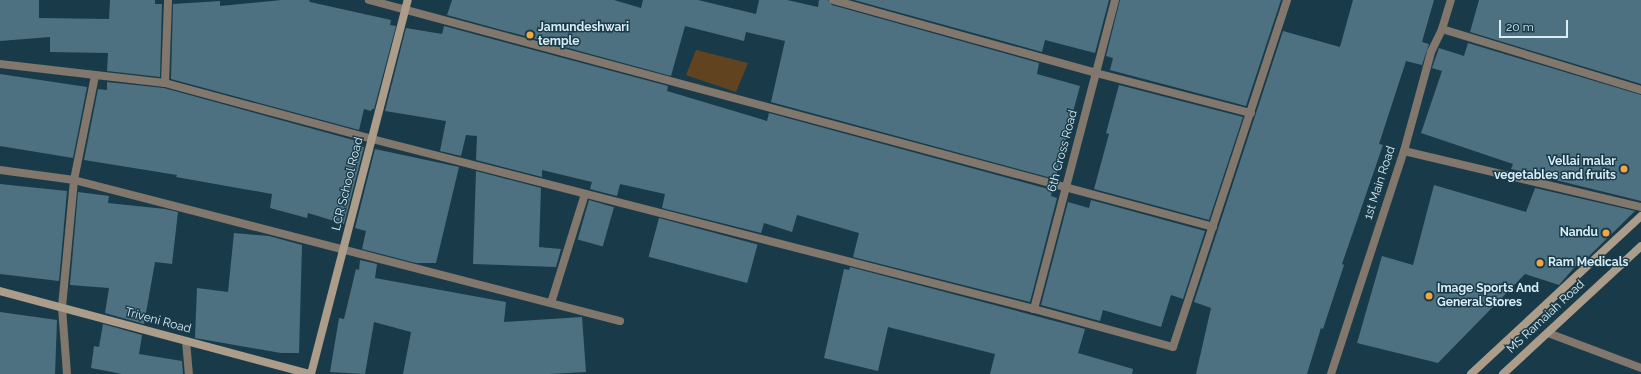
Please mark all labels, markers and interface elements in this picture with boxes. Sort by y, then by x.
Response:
scale bar [1501,12,1570,38]
text: 20 m [1506,20,1534,34]
place label: Jamundeshwari temple [538,21,629,49]
marker: Jamundeshwari temple [525,30,535,40]
street label: 6th Cross Road [1045,109,1081,193]
street label: LCR School Road [329,136,367,232]
street label: 1st Main Road [1361,144,1399,222]
place label: Vellai malar vegetables and fruits [1494,155,1616,183]
marker: Vellai malar vegetables and fruits [1619,164,1629,174]
place label: Nandu [1560,226,1598,240]
marker: Nandu [1601,228,1611,238]
place label: Ram Medicals [1548,256,1628,270]
marker: Ram Medicals [1535,258,1545,268]
street label: MS Ramaiah Road [1504,277,1588,357]
place label: Image Sports And General Stores [1437,282,1539,310]
marker: Image Sports And General Stores [1424,291,1434,301]
street label: Triveni Road [123,305,193,337]

